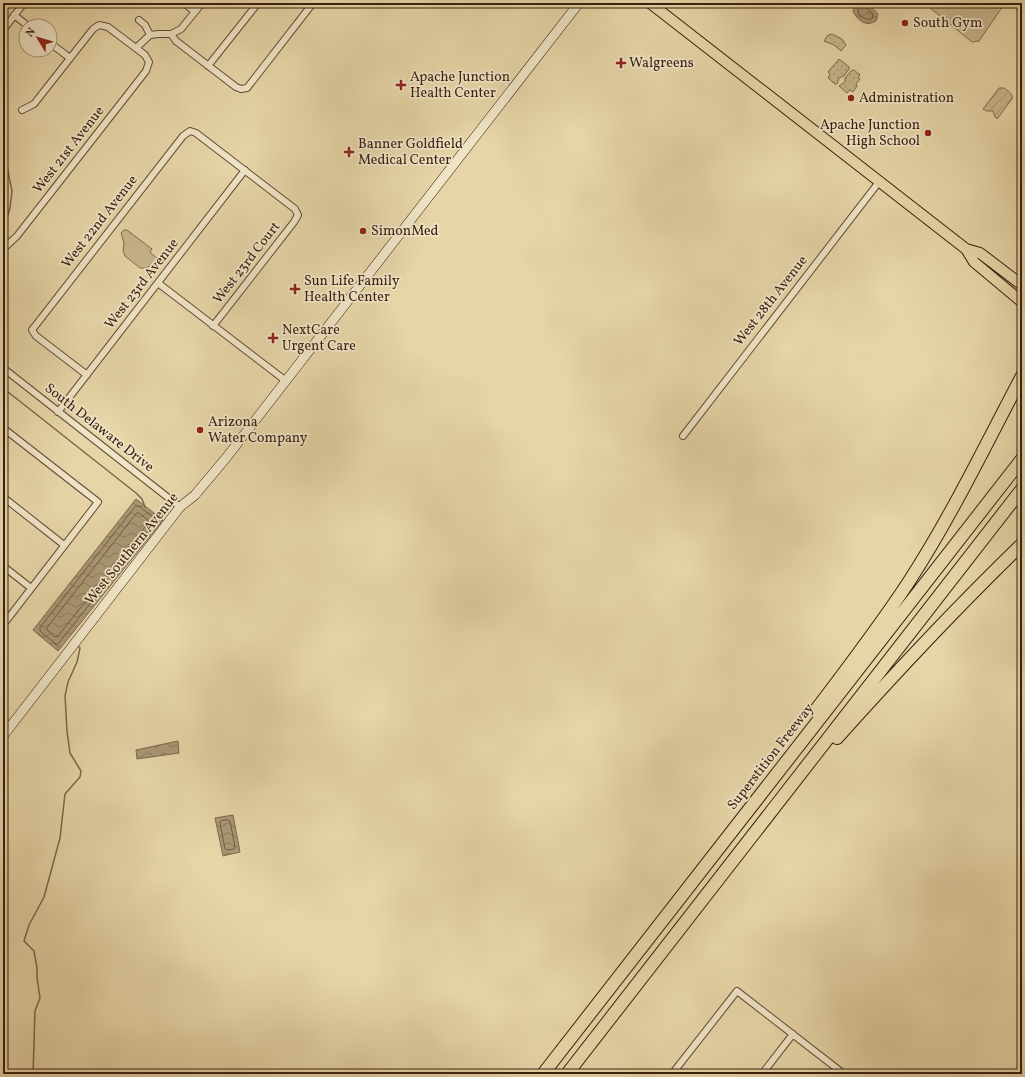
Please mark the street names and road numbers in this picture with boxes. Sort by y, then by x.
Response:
street label: West 21st Avenue [29,102,109,198]
street label: West 22nd Avenue [58,171,143,272]
street label: West 23rd Court [209,218,285,308]
street label: West 23rd Avenue [101,235,184,333]
street label: West 28th Avenue [730,252,812,350]
street label: South Delaware Drive [40,379,158,477]
street label: West Southern Avenue [81,489,183,609]
street label: Superstition Freeway [723,699,819,814]

